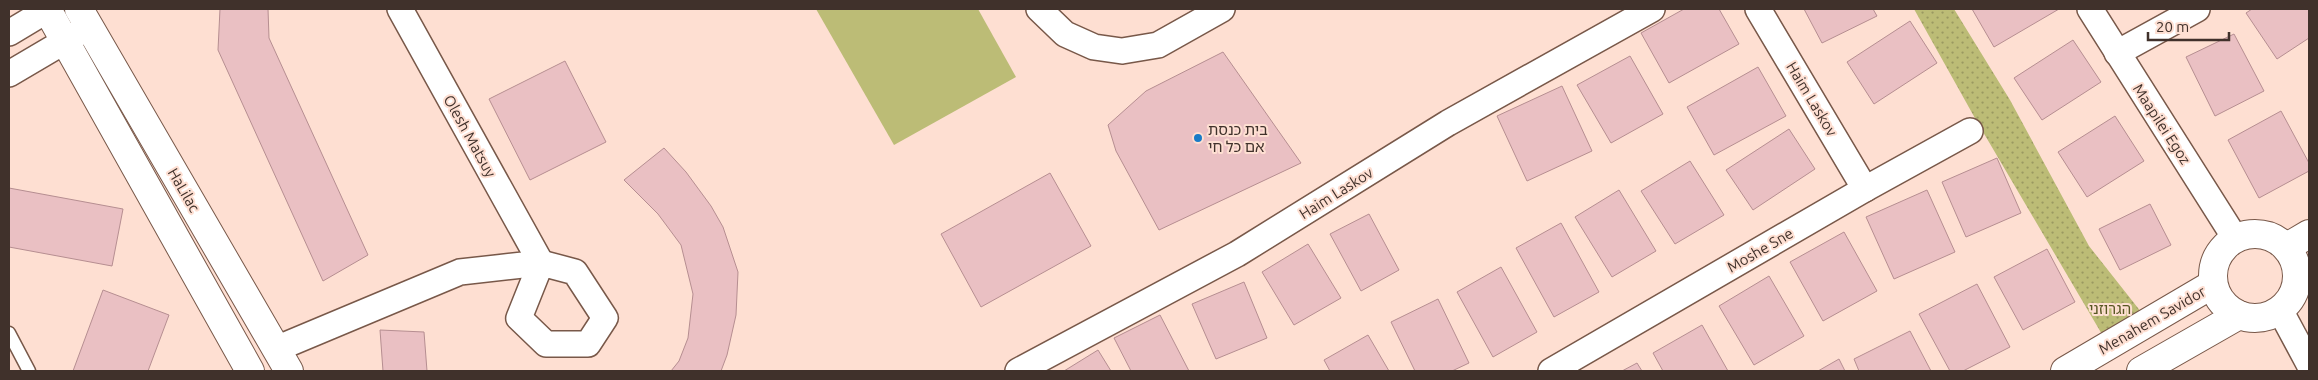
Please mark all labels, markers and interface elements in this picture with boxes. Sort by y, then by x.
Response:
scale bar [2148,10,2229,42]
text: 20 m [2156,18,2189,35]
street label: Haim Laskov [1783,59,1841,140]
street label: Maapilei Egoz [2130,81,2194,168]
street label: Olesh Matsuy [440,92,500,180]
place label: בית כנסת אם כל חי [1208,121,1268,155]
marker: בית כנסת אם כל חי [1192,132,1204,144]
street label: Haim Laskov [1296,163,1376,222]
street label: HaLilac [165,165,203,215]
street label: Moshe Sne [1724,224,1796,276]
street label: Menahem Savidor [2096,282,2209,358]
park label: הגרוזני [2089,300,2131,317]

